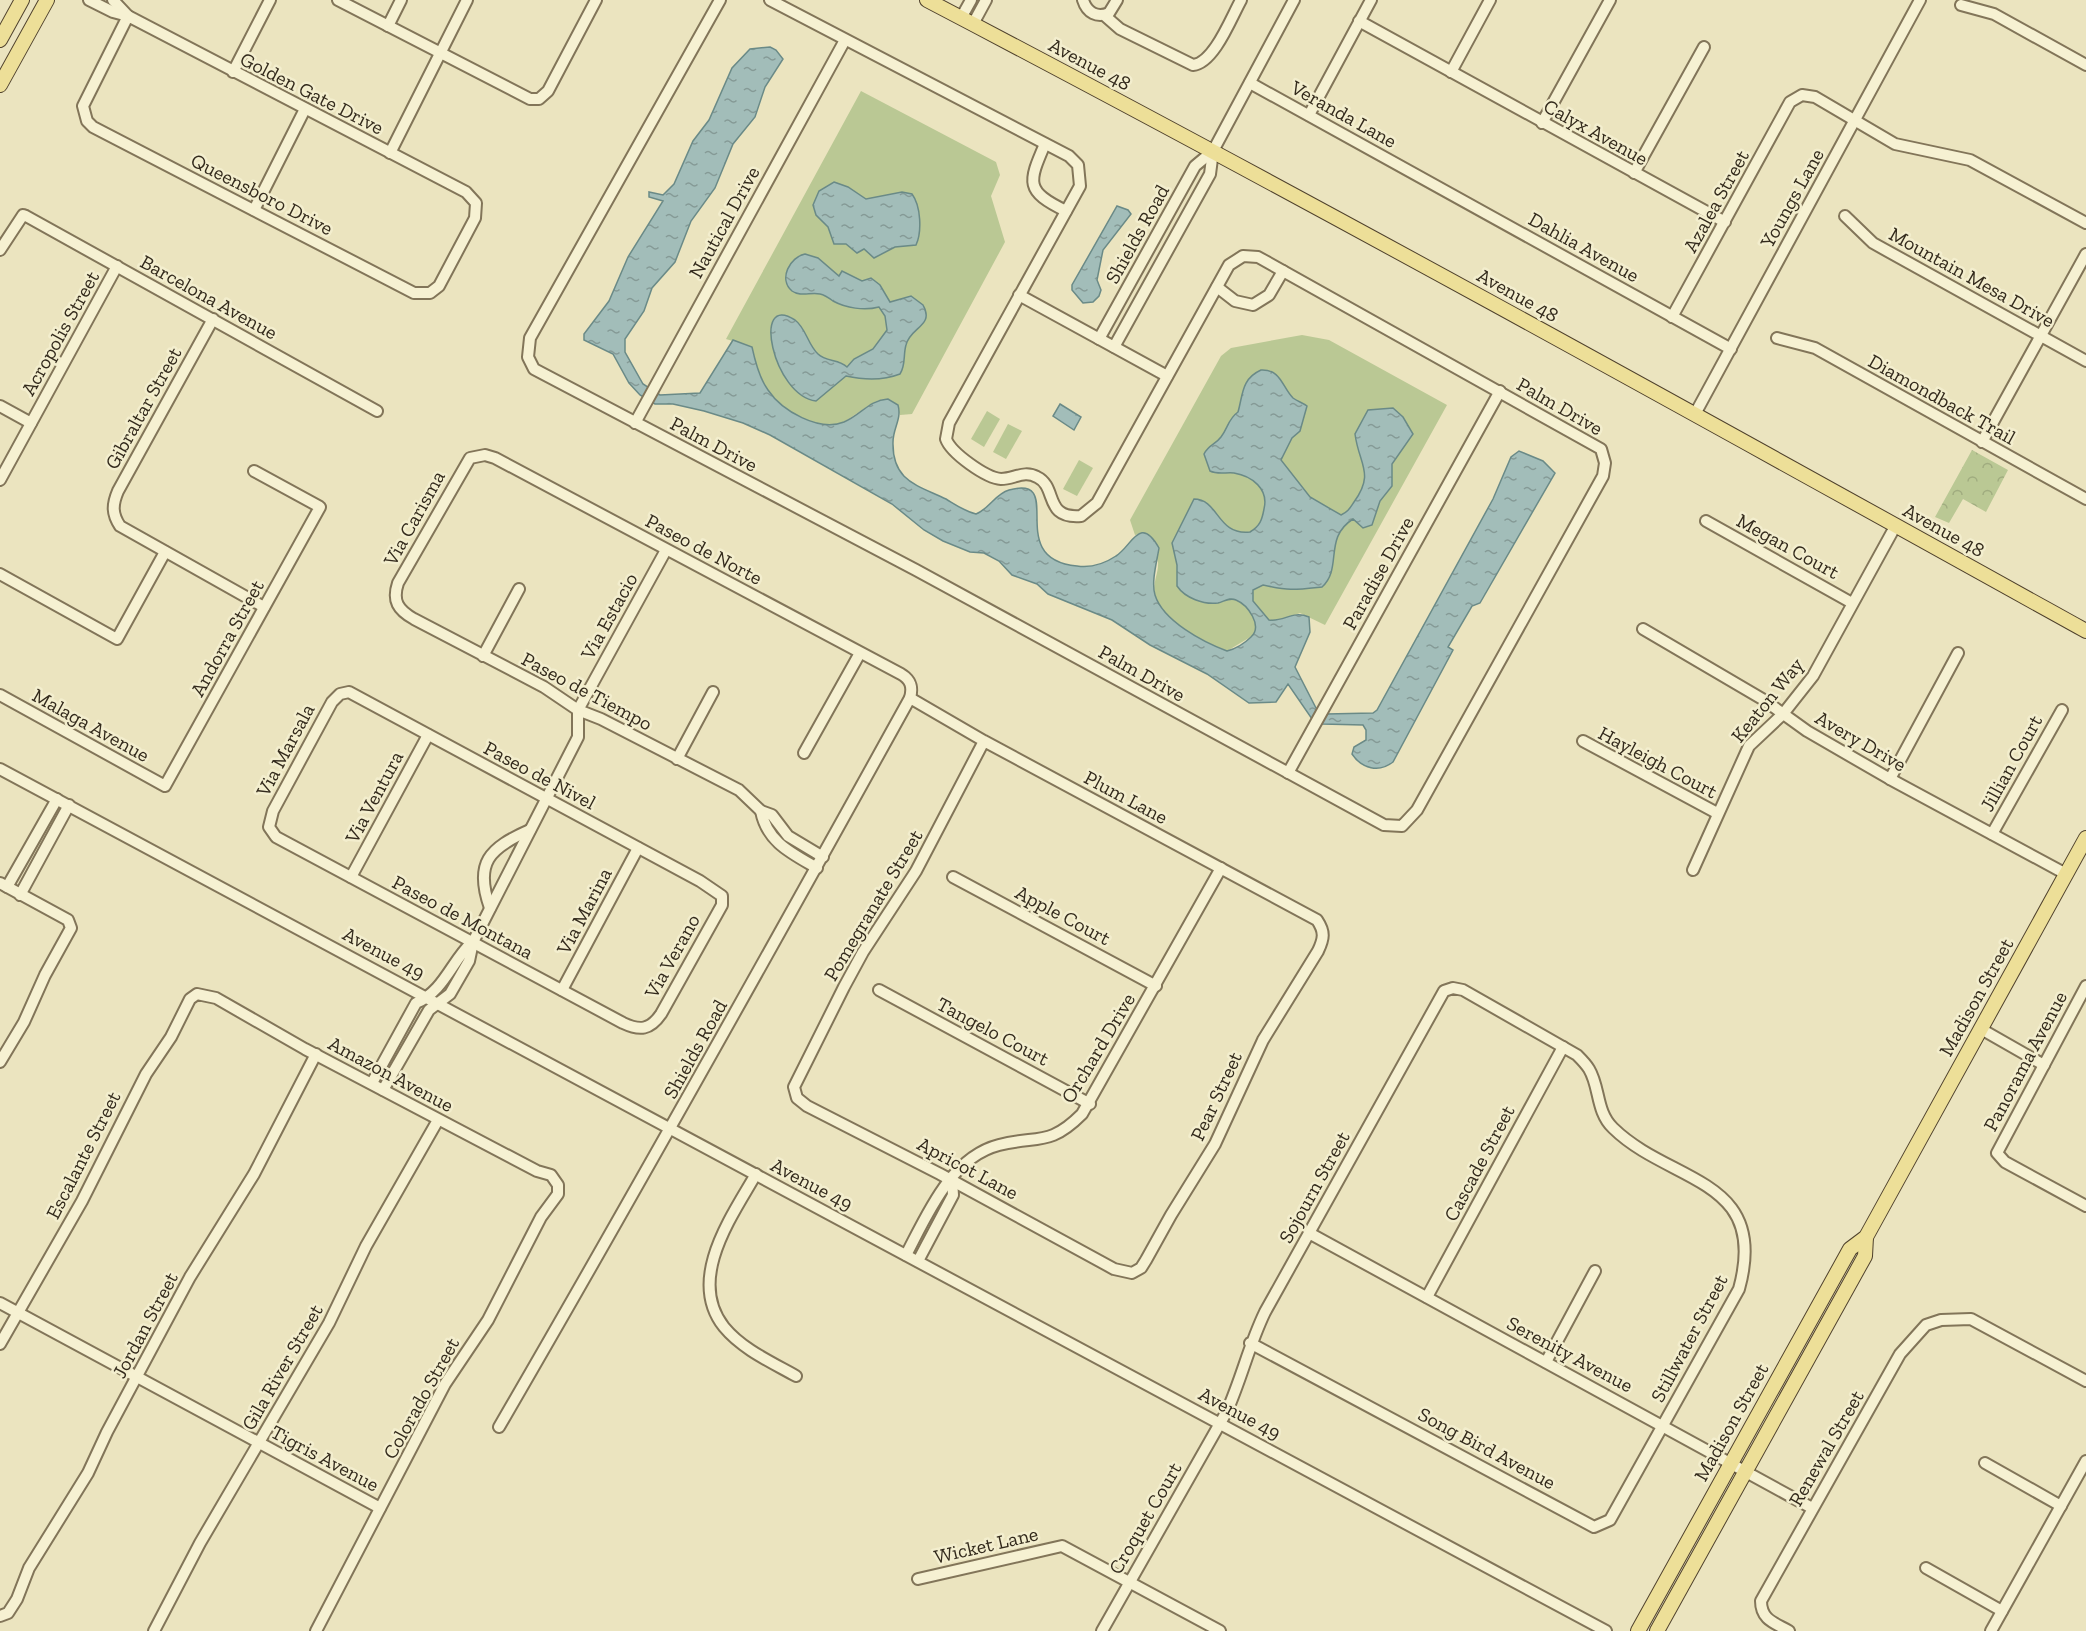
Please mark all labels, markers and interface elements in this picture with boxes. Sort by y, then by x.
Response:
street label: Avenue 48 [1045,32,1135,96]
street label: Golden Gate Drive [236,47,388,139]
street label: Veranda Lane [1286,75,1401,153]
street label: Calyx Avenue [1540,94,1652,170]
street label: Youngs Lane [1755,144,1829,253]
street label: Azalea Street [1678,145,1754,256]
street label: Queensboro Drive [187,148,337,240]
street label: Nautical Drive [683,162,765,282]
street label: Shields Road [1100,180,1174,288]
street label: Dahlia Avenue [1525,207,1643,287]
street label: Mountain Mesa Drive [1885,222,2059,332]
street label: Barcelona Avenue [136,249,282,345]
street label: Avenue 48 [1473,263,1563,327]
street label: Acropolis Street [16,266,104,400]
street label: Gibraltar Street [100,342,187,473]
street label: Diamondback Trail [1864,349,2020,449]
street label: Palm Drive [1513,372,1607,440]
street label: Palm Drive [666,411,762,477]
street label: Via Carisma [378,466,450,570]
street label: Avenue 48 [1899,498,1989,562]
street label: Paseo de Norte [642,508,766,590]
street label: Megan Court [1733,508,1844,584]
street label: Paradise Drive [1337,512,1419,634]
street label: Via Estacio [575,569,643,664]
street label: Andorra Street [185,575,269,700]
street label: Palm Drive [1095,639,1189,707]
street label: Paseo de Tiempo [518,646,656,736]
street label: Keaton Way [1726,652,1809,747]
street label: Malaga Avenue [28,683,154,767]
street label: Via Marsala [250,699,320,801]
street label: Avery Drive [1811,705,1911,777]
street label: Jillian Court [1975,710,2048,815]
street label: Hayleigh Court [1594,721,1722,804]
street label: Paseo de Nivel [480,735,600,815]
street label: Via Ventura [339,747,408,848]
street label: Plum Lane [1080,765,1172,829]
street label: Pomegranate Street [818,825,928,985]
street label: Via Marina [551,863,617,959]
street label: Paseo de Montana [388,870,538,964]
street label: Apple Court [1011,880,1115,950]
street label: Via Verano [639,910,705,1003]
street label: Avenue 49 [339,921,429,985]
street label: Madison Street [1934,933,2019,1060]
street label: Panorama Avenue [1978,987,2072,1135]
street label: Orchard Drive [1056,989,1140,1107]
street label: Tangelo Court [933,991,1054,1071]
street label: Shields Road [658,995,732,1103]
street label: Amazon Avenue [324,1031,458,1117]
street label: Pear Street [1185,1047,1247,1144]
street label: Escalante Street [41,1087,126,1223]
street label: Cascade Street [1438,1100,1520,1225]
street label: Sojourn Street [1273,1126,1355,1247]
street label: Apricot Lane [913,1131,1023,1205]
street label: Avenue 49 [767,1152,857,1216]
street label: Jordan Street [107,1267,183,1382]
street label: Stillwater Street [1645,1270,1733,1406]
street label: Gila River Street [236,1299,328,1434]
street label: Serenity Avenue [1503,1311,1637,1397]
street label: Colorado Street [378,1333,465,1463]
street label: Madison Street [1689,1358,1774,1485]
street label: Avenue 49 [1195,1381,1285,1445]
street label: Renewal Street [1783,1385,1869,1510]
street label: Song Bird Avenue [1414,1402,1560,1494]
street label: Tigris Avenue [267,1419,383,1497]
street label: Croquet Court [1103,1457,1187,1578]
street label: Wicket Lane [932,1521,1040,1569]

